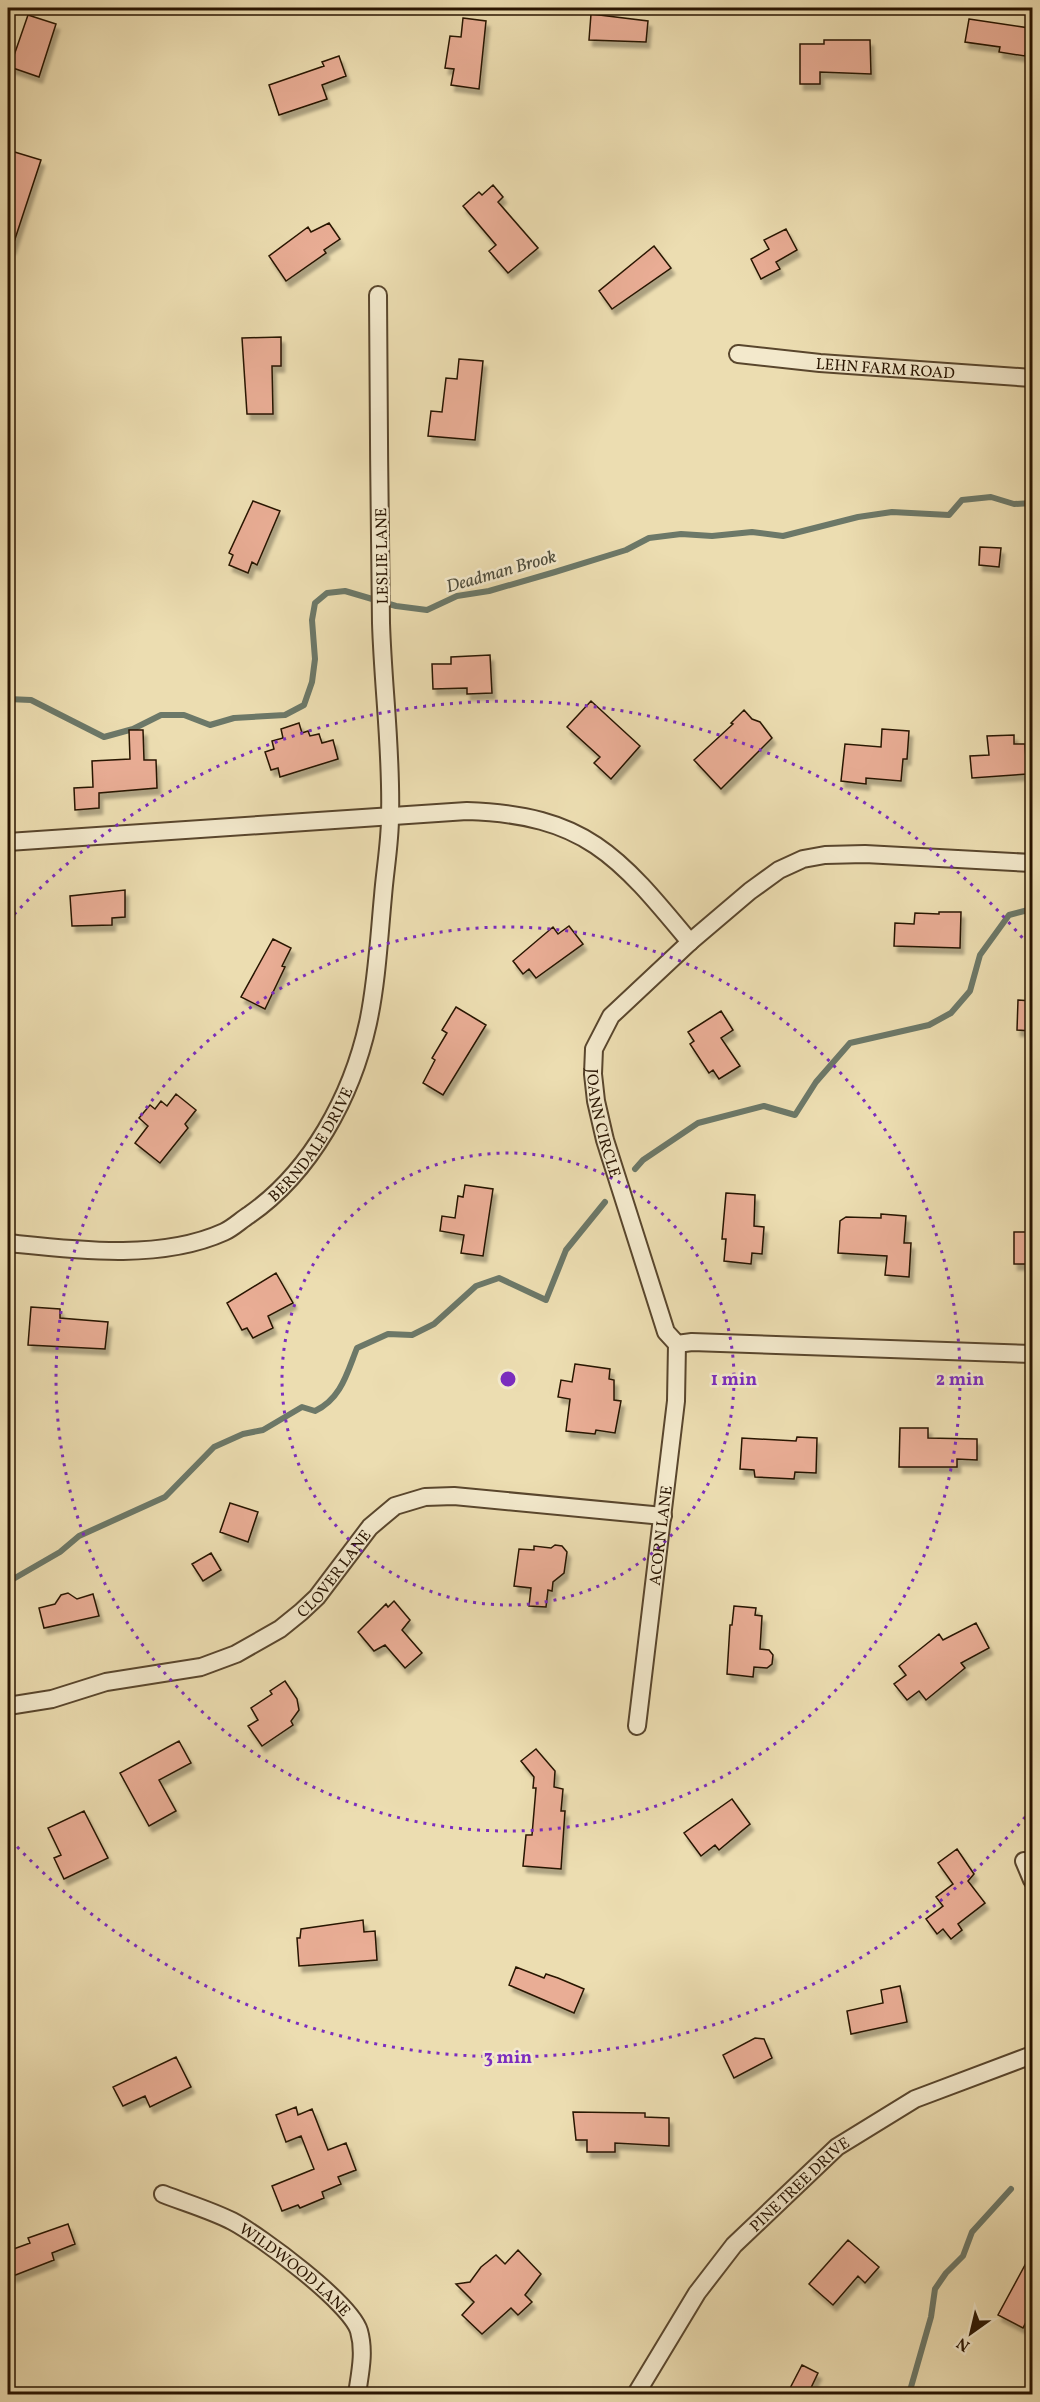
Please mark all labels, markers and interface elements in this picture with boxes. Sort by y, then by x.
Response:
street label: LEHN FARM ROAD [815,354,956,386]
street label: LESLIE LANE [371,507,395,604]
water label: Deadman Brook [443,545,559,600]
street label: JOANN CIRCLE [580,1068,625,1180]
street label: BERNDALE DRIVE [264,1084,359,1208]
text: 1 min [711,1368,757,1393]
text: 2 min [936,1368,984,1393]
centre of rings [498,1369,518,1389]
street label: ACORN LANE [645,1484,679,1587]
street label: CLOVER LANE [293,1526,377,1624]
text: 3 min [484,2046,532,2071]
street label: PINE TREE DRIVE [745,2133,854,2238]
street label: WILDWOOD LANE [234,2219,355,2322]
north arrow [941,2303,1001,2363]
text: N [952,2331,975,2356]

